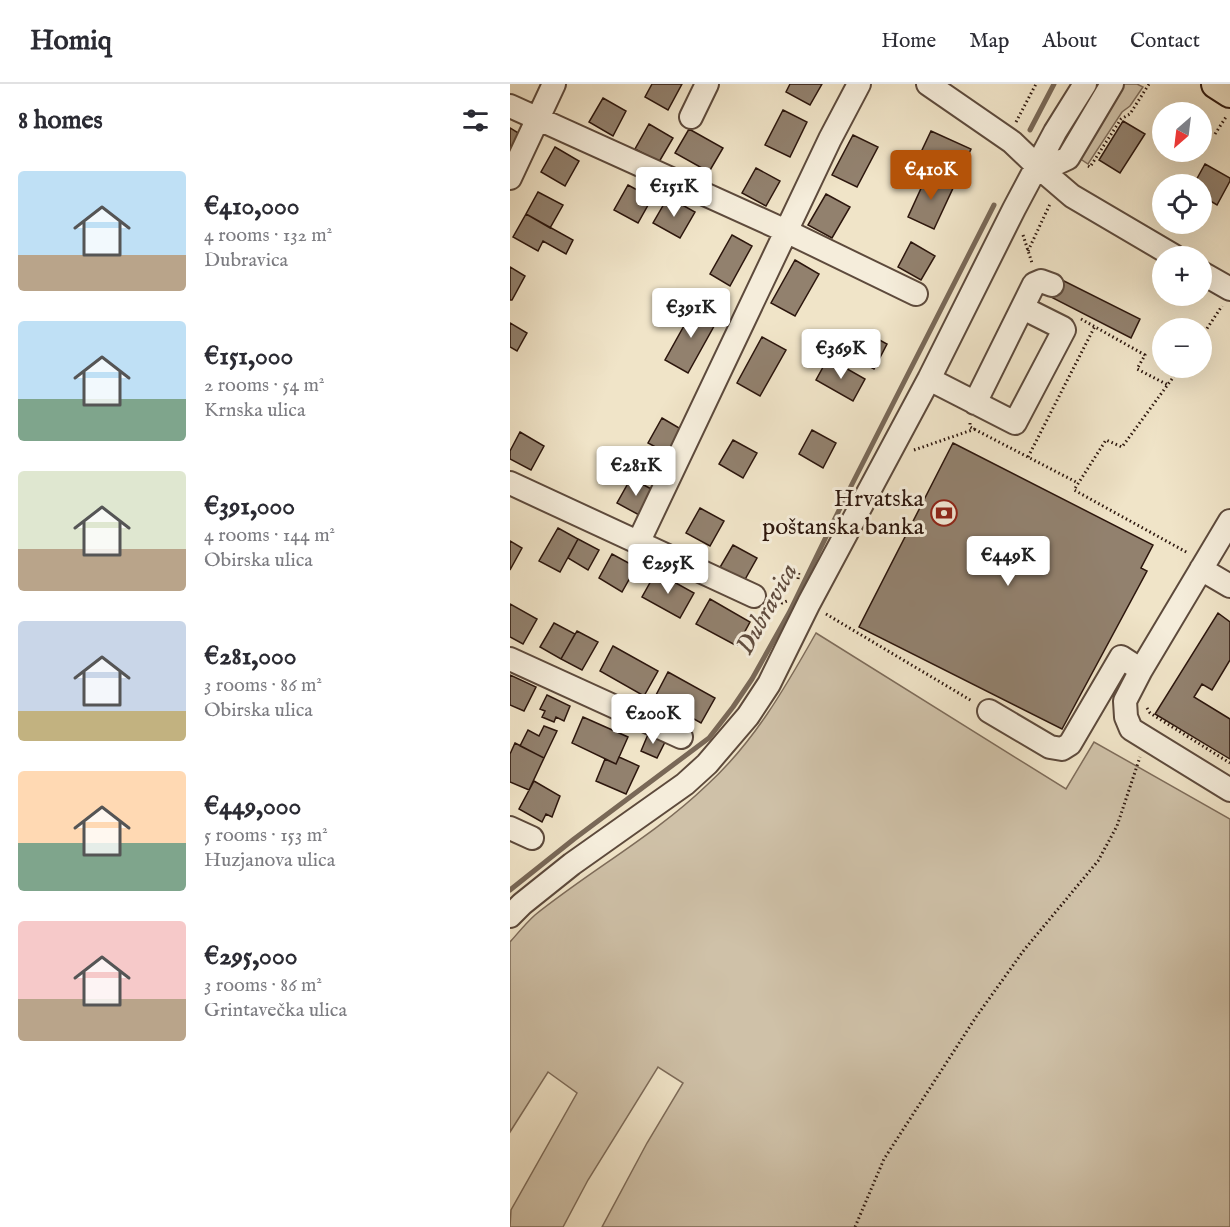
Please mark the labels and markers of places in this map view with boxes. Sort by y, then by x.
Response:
pin: €410K [889,150,973,201]
pin: €151K [632,167,716,218]
pin: €391K [649,288,733,339]
pin: €369K [799,329,883,380]
pin: €281K [594,446,678,497]
place label: Hrvatska poštanska banka [762,484,925,543]
bank icon: Hrvatska poštanska banka [929,498,959,528]
pin: €449K [966,536,1050,587]
pin: €295K [626,544,710,595]
pin: €200K [611,694,695,745]

